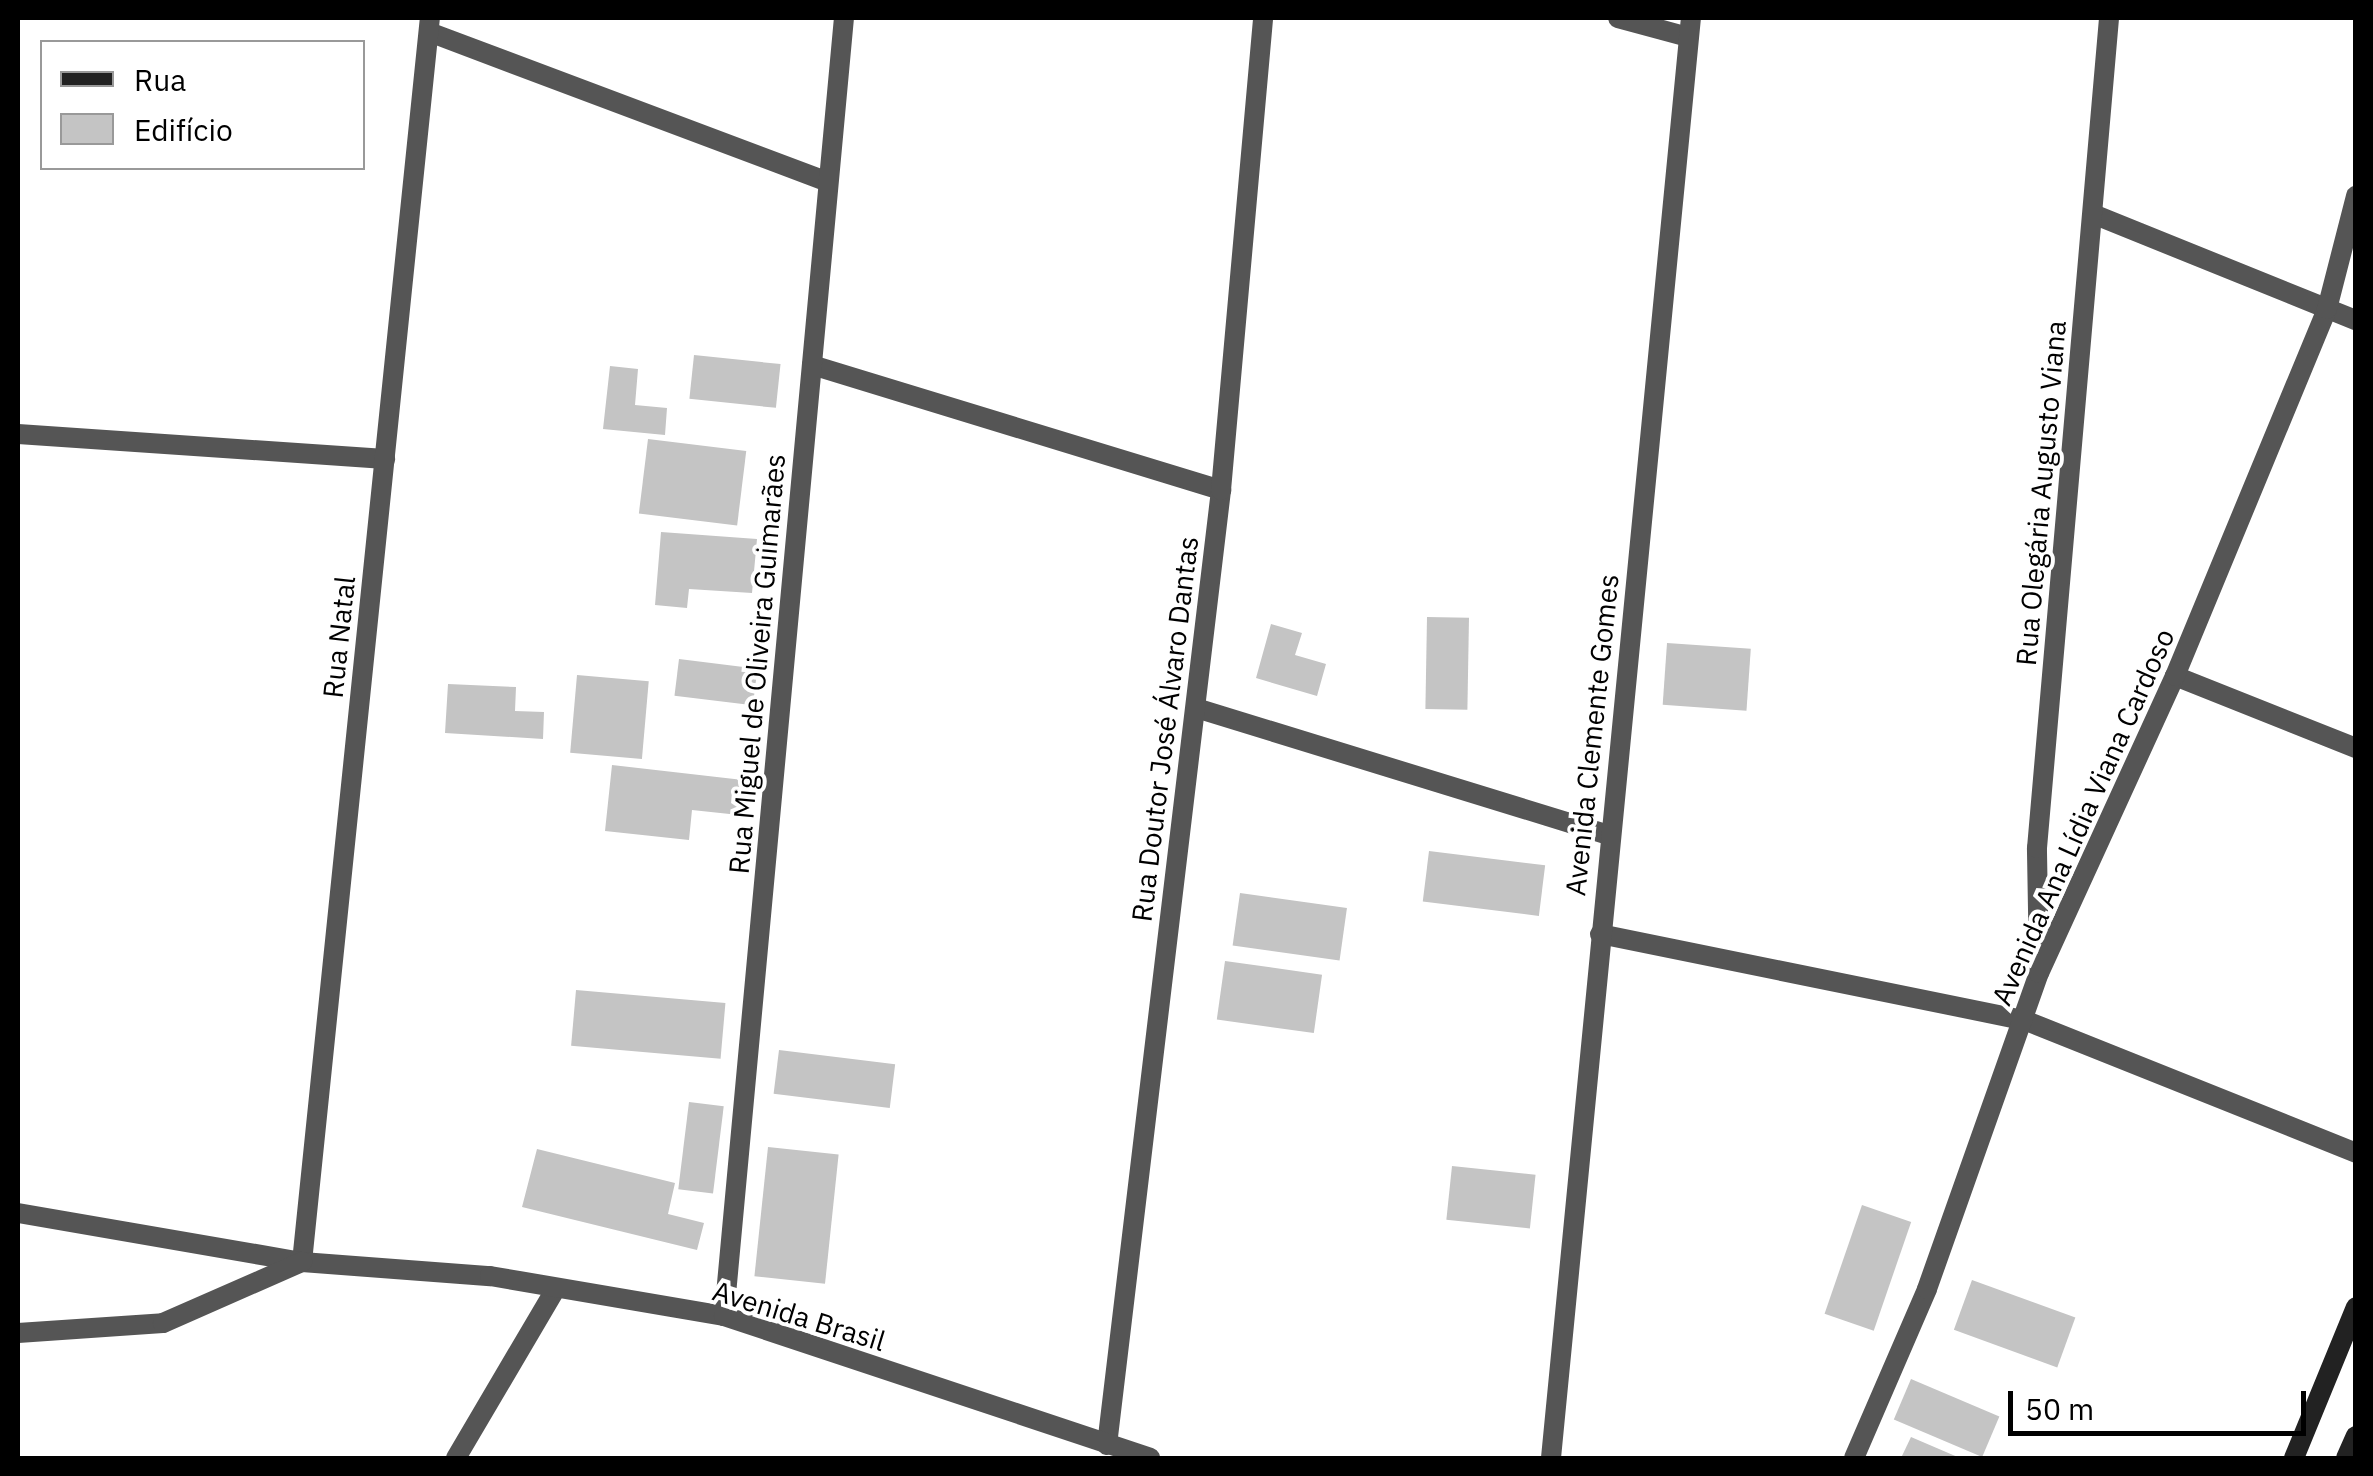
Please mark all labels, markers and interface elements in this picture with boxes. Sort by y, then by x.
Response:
legend [40,40,365,170]
text: Rua [134,60,186,99]
text: Edifício [134,110,233,149]
street label: Rua Olegária Augusto Viana [2009,319,2073,667]
street label: Rua Miguel de Oliveira Guimarães [722,453,792,875]
street label: Rua Doutor José Álvaro Dantas [1125,534,1205,924]
street label: Avenida Clemente Gomes [1558,572,1626,898]
street label: Rua Natal [316,574,362,700]
street label: Avenida Ana Lídia Viana Cardoso [1985,624,2181,1010]
street label: Avenida Brasil [709,1274,889,1358]
scale bar [2013,1371,2310,1433]
text: 50 m [2025,1389,2094,1428]

